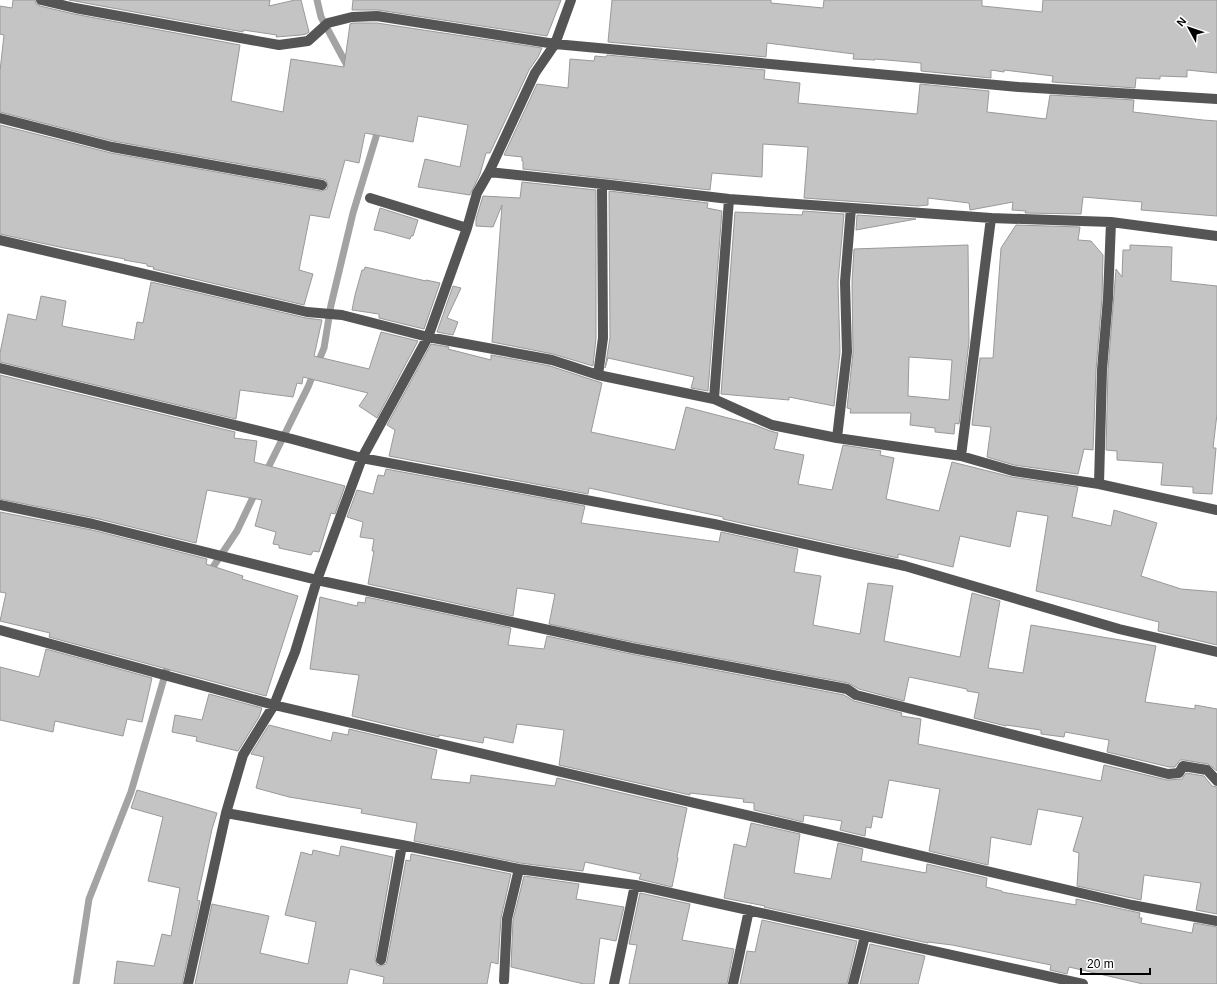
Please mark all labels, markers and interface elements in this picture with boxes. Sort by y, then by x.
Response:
north arrow [1169,8,1209,48]
text: N [1174,15,1189,28]
scale bar [1081,950,1150,976]
text: 20 m [1087,957,1114,971]

